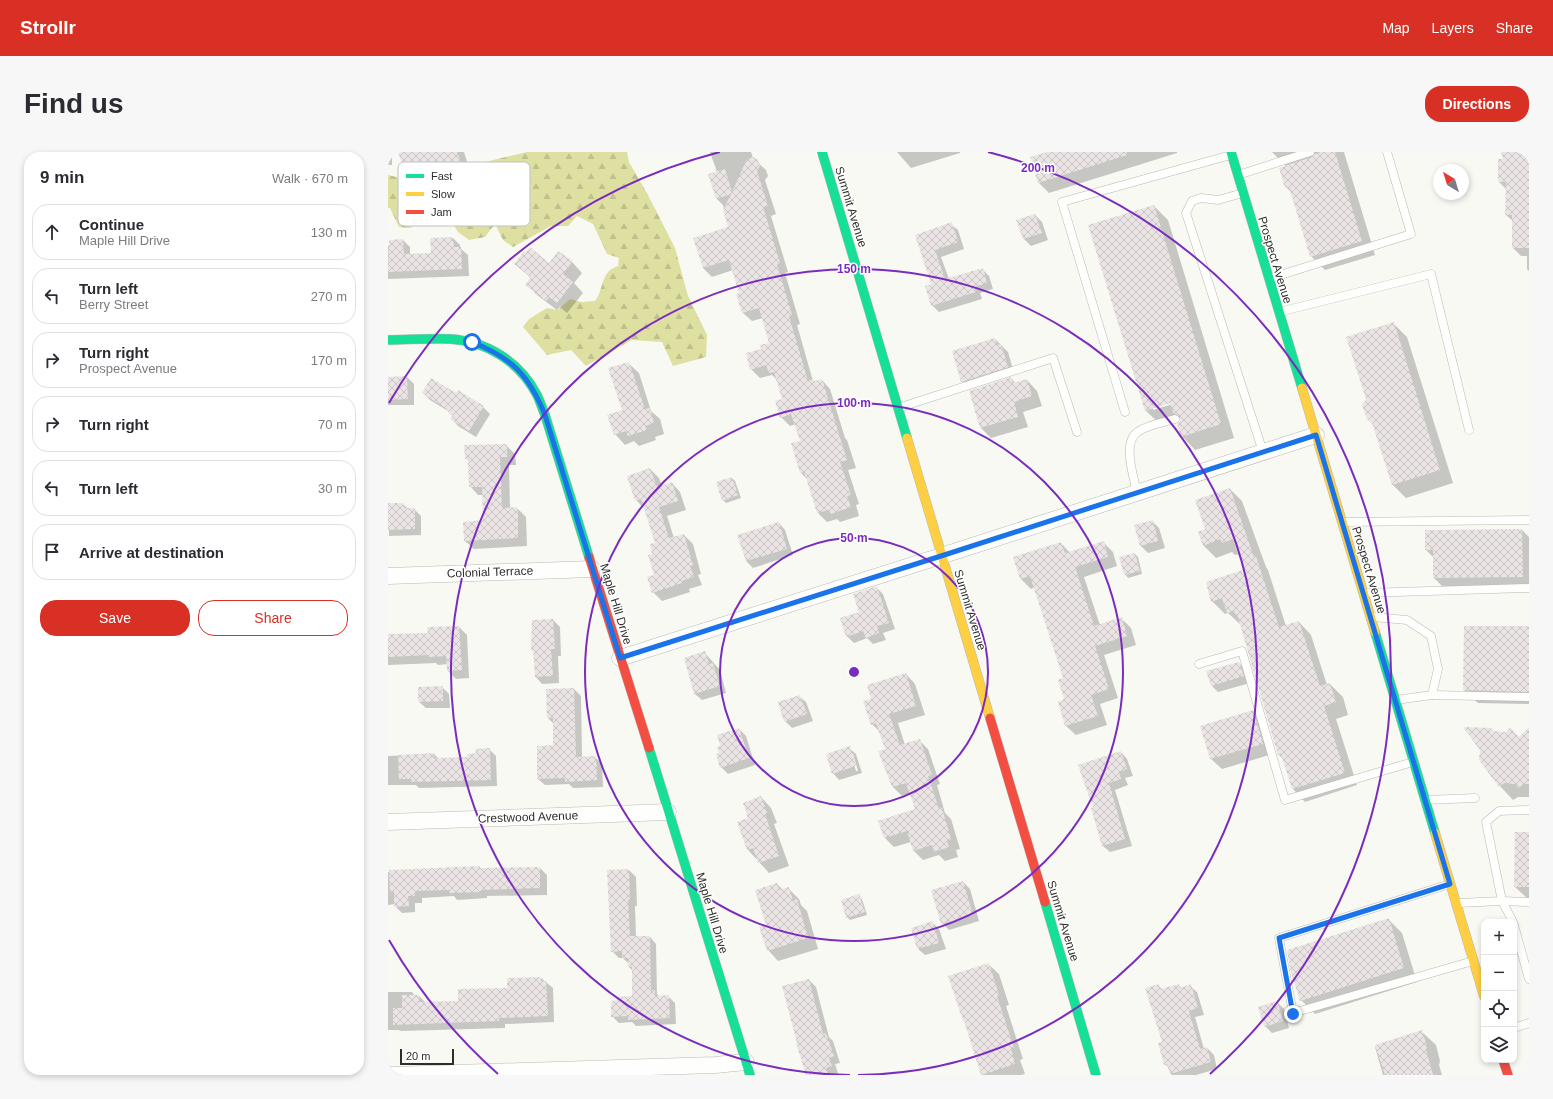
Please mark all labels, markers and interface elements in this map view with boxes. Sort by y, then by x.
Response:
text: Strollr [20,17,76,38]
text: Map [1382,20,1410,36]
text: Layers [1432,20,1474,36]
text: Share [1496,20,1533,36]
button: Directions [1425,86,1529,122]
text: Find us [24,88,124,119]
text: 200 m [1021,161,1055,175]
legend [398,162,530,226]
north arrow [1433,164,1469,200]
street label: Summit Avenue [832,165,870,249]
text: 9 min [40,168,84,187]
text: Fast [431,170,452,182]
text: Walk · 670 m [272,171,348,186]
text: Slow [431,188,455,200]
text: Jam [431,206,452,218]
street label: Prospect Avenue [1255,215,1295,306]
text: Continue [79,216,144,233]
icon: ahead [41,221,63,243]
text: 130 m [311,225,347,240]
text: Maple Hill Drive [79,233,170,248]
text: 150 m [837,262,871,276]
text: Turn left [79,280,138,297]
icon: left [41,285,63,307]
text: 270 m [311,289,347,304]
text: Berry Street [79,297,148,312]
route start [463,333,481,351]
text: Turn right [79,344,149,361]
icon: right [41,349,63,371]
text: 170 m [311,353,347,368]
text: Prospect Avenue [79,361,177,376]
text: 100 m [837,396,871,410]
icon: right [41,413,63,435]
text: Turn right [79,416,149,433]
text: 70 m [318,417,347,432]
icon: left [41,477,63,499]
text: Turn left [79,480,138,497]
text: 30 m [318,481,347,496]
street label: Prospect Avenue [1349,525,1389,616]
text: 50 m [840,531,868,545]
icon: arrive [41,541,63,563]
text: Arrive at destination [79,544,224,561]
street label: Maple Hill Drive [597,562,635,647]
street label: Colonial Terrace [447,563,534,581]
street label: Summit Avenue [951,568,989,652]
button: Save [40,600,190,636]
button: Share [198,600,348,636]
centre of rings [847,665,861,679]
street label: Crestwood Avenue [478,808,579,826]
street label: Maple Hill Drive [693,871,731,956]
street label: Summit Avenue [1044,879,1082,963]
map controls [1481,919,1517,1063]
button: + [1481,919,1517,955]
button: − [1481,955,1517,991]
button: locate [1481,991,1517,1027]
route end [1284,1005,1302,1023]
button: layers [1481,1027,1517,1063]
scale bar [400,1047,454,1066]
text: 20 m [406,1050,430,1062]

